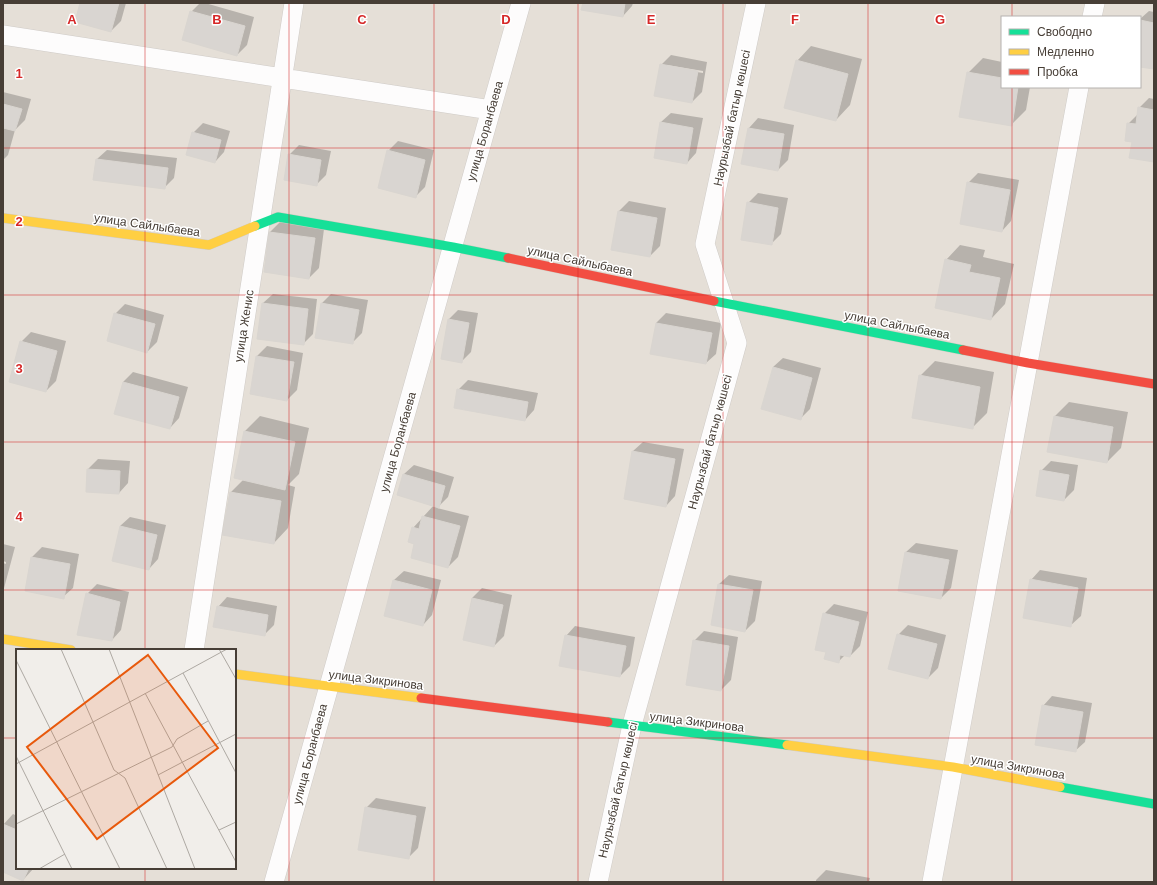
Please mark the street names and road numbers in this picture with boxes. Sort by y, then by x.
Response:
street label: Наурызбай батыр көшесі [711,49,753,187]
street label: улица Боранбаева [464,79,506,183]
street label: улица Сайлыбаева [93,211,201,239]
street label: улица Сайлыбаева [526,243,634,279]
street label: улица Женис [231,289,257,363]
street label: улица Сайлыбаева [843,308,951,342]
street label: Наурызбай батыр көшесі [685,373,735,511]
street label: улица Боранбаева [377,390,419,494]
street label: улица Зикринова [328,667,424,693]
street label: улица Боранбаева [290,702,330,806]
street label: улица Зикринова [649,709,745,735]
street label: Наурызбай батыр көшесі [596,721,640,859]
street label: улица Зикринова [970,752,1066,782]

